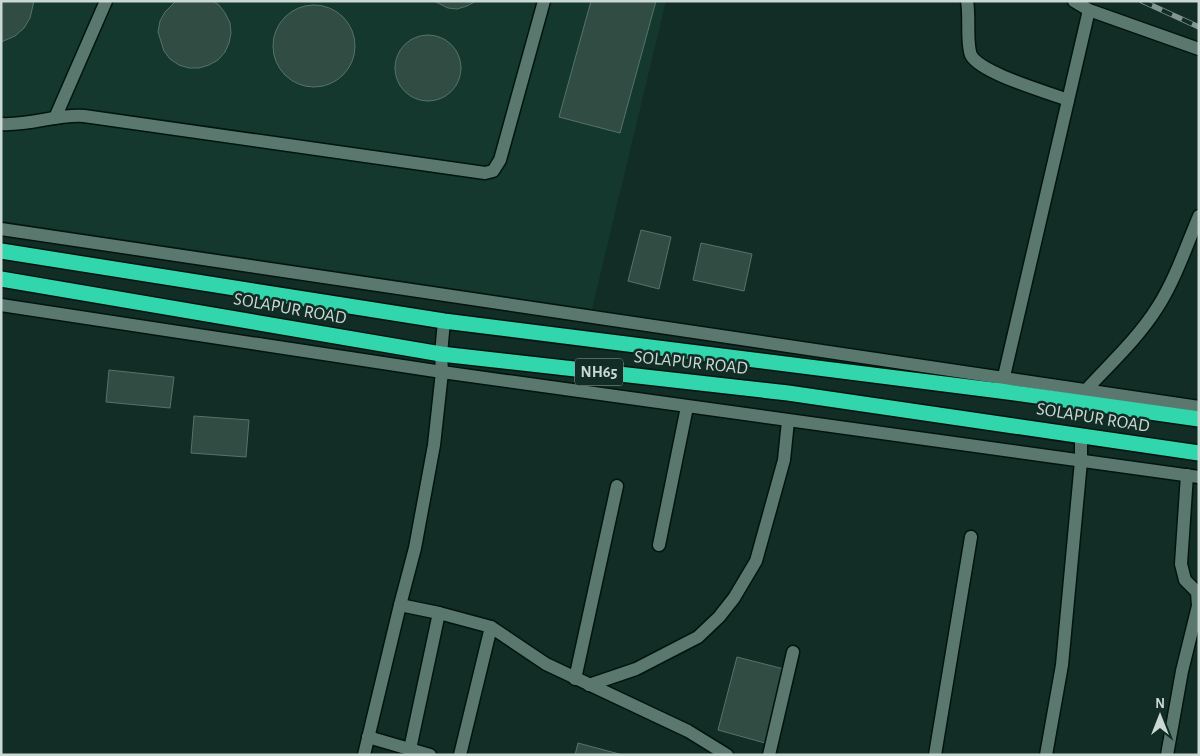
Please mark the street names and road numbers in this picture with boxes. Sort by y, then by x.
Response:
street label: SOLAPUR ROAD [232,290,348,328]
street label: SOLAPUR ROAD [633,348,749,378]
road number: NH65 [575,358,623,386]
street label: SOLAPUR ROAD [1035,400,1151,436]

